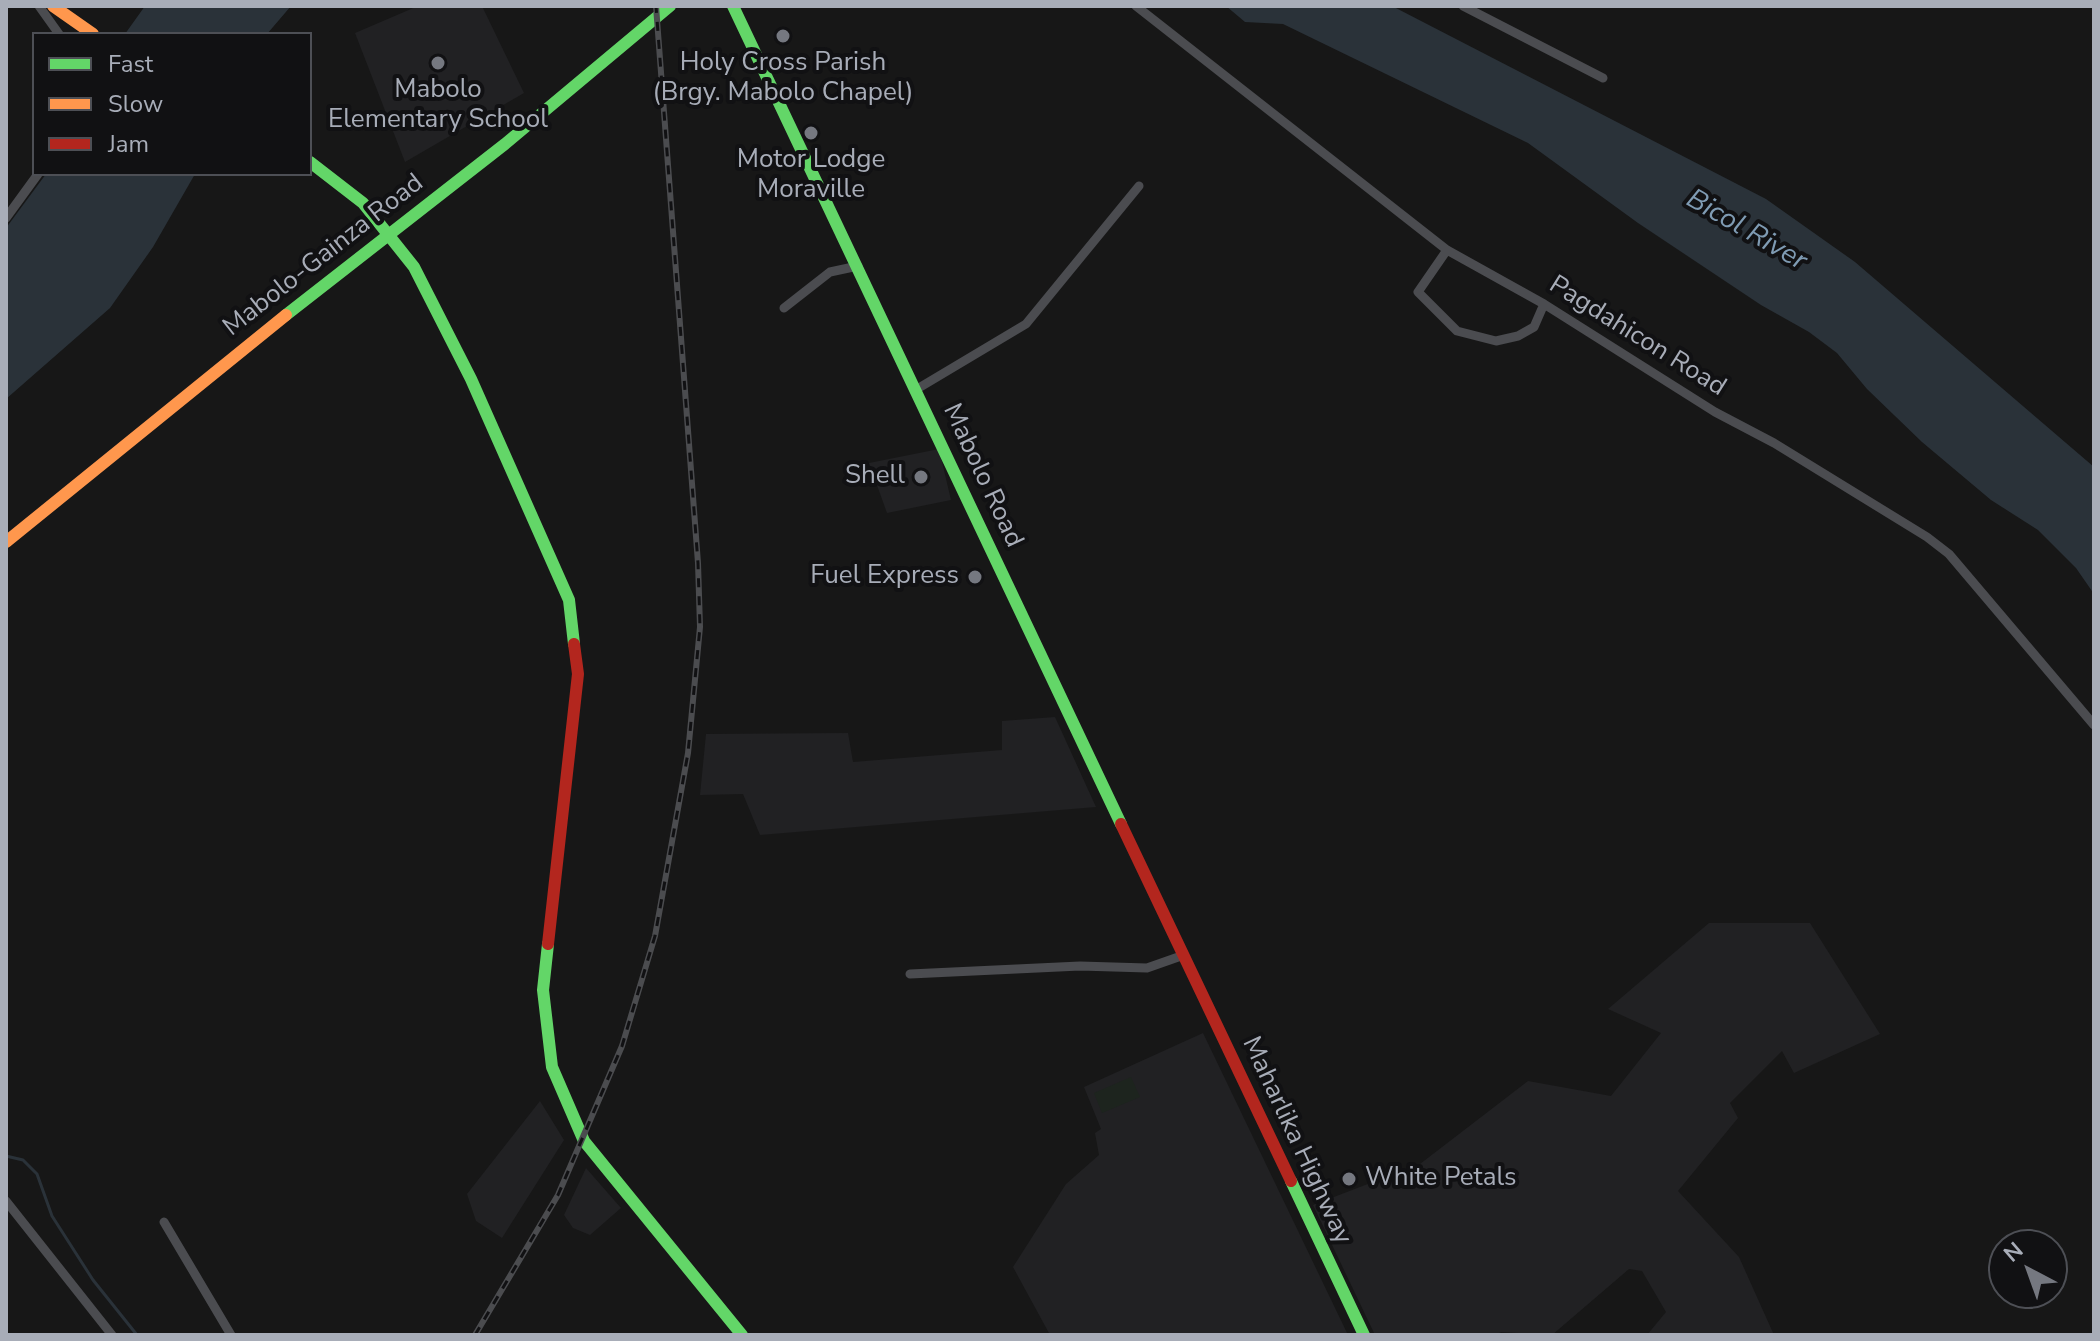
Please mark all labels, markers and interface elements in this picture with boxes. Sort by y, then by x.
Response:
marker: Holy Cross Parish (Brgy. Mabolo Chapel) [774,27,792,45]
legend [32,32,312,176]
text: Fast [108,48,153,80]
place label: Holy Cross Parish (Brgy. Mabolo Chapel) [653,48,913,110]
marker: Mabolo Elementary School [429,54,447,72]
place label: Mabolo Elementary School [328,75,548,136]
text: Slow [108,88,163,120]
marker: Motor Lodge Moraville [802,124,820,142]
text: Jam [108,128,149,160]
place label: Motor Lodge Moraville [737,145,885,206]
street label: Mabolo-Gainza Road [218,168,430,344]
water label: Bicol River [1680,183,1812,279]
street label: Pagdahicon Road [1543,270,1731,404]
street label: Mabolo Road [935,399,1029,553]
place label: Shell [845,461,905,493]
marker: Shell [912,468,930,486]
place label: Fuel Express [810,561,959,593]
marker: Fuel Express [966,568,984,586]
street label: Maharlika Highway [1234,1032,1358,1250]
place label: White Petals [1365,1163,1517,1195]
marker: White Petals [1340,1170,1358,1188]
north arrow [1988,1229,2068,1309]
text: N [1998,1236,2030,1269]

